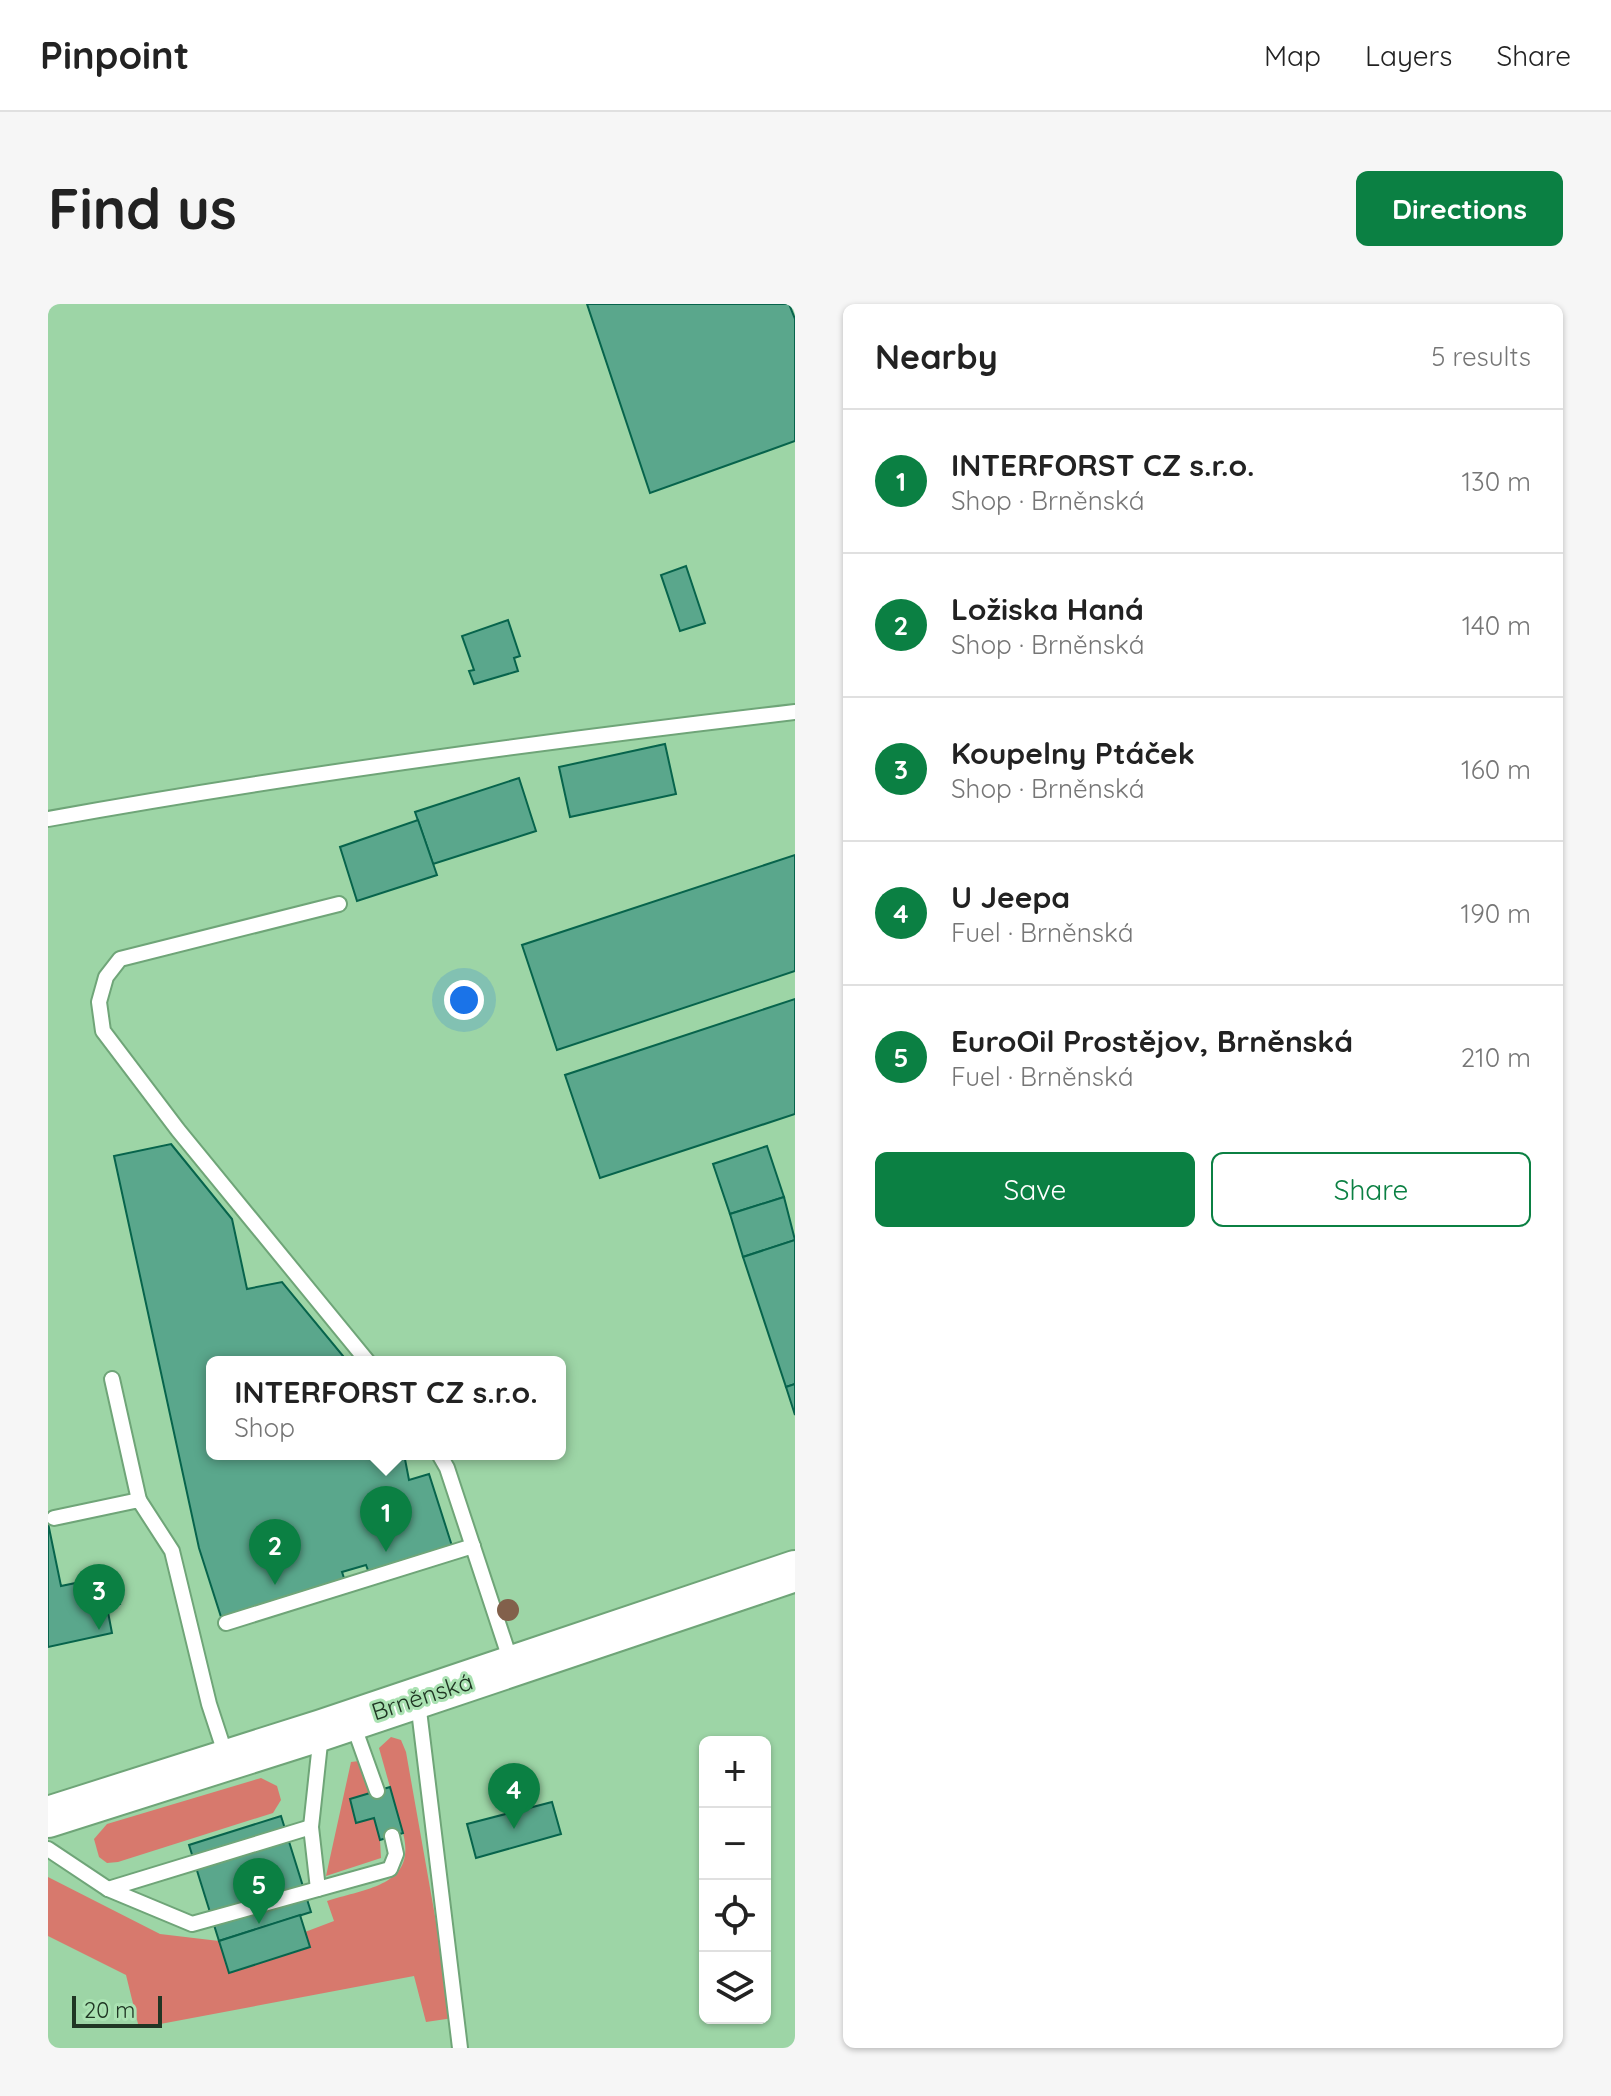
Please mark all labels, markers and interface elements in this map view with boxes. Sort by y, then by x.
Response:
text: Pinpoint [40,31,189,79]
text: Map [1264,38,1321,73]
text: Layers [1365,38,1452,73]
text: Share [1496,38,1571,73]
button: Directions [1356,171,1563,246]
text: Find us [48,173,237,243]
text: Nearby [875,335,998,378]
text: 5 results [1431,340,1531,373]
text: INTERFORST CZ s.r.o. [951,446,1255,484]
text: 1 [896,465,906,498]
text: 130 m [1461,465,1531,498]
text: Shop · Brněnská [951,484,1145,517]
text: Ložiska Haná [951,590,1144,628]
text: 2 [894,609,908,642]
text: 140 m [1462,609,1531,642]
text: Shop · Brněnská [951,628,1145,661]
text: Koupelny Ptáček [951,734,1195,772]
text: 3 [894,753,908,786]
text: 160 m [1461,753,1531,786]
text: Shop · Brněnská [951,772,1145,805]
text: U Jeepa [951,878,1070,916]
text: 4 [893,897,909,930]
text: 190 m [1461,897,1531,930]
text: Fuel · Brněnská [951,916,1134,949]
your location [444,980,484,1020]
text: EuroOil Prostějov, Brněnská [951,1022,1353,1060]
text: 5 [894,1041,908,1074]
text: 210 m [1461,1041,1531,1074]
text: Fuel · Brněnská [951,1060,1134,1093]
button: Save [875,1152,1195,1227]
button: Share [1211,1152,1531,1227]
popup [206,1356,566,1460]
text: INTERFORST CZ s.r.o. [234,1373,538,1411]
text: Shop [234,1411,295,1444]
pin: 1 [360,1486,412,1552]
pin: 2 [249,1519,301,1585]
pin: 3 [73,1564,125,1630]
street label: Brněnská [368,1666,476,1726]
map controls [699,1736,771,2024]
button: + [699,1736,771,1808]
pin: 4 [488,1763,540,1829]
button: − [699,1808,771,1880]
pin: 5 [233,1858,285,1924]
button: locate [699,1880,771,1952]
button: layers [699,1952,771,2024]
scale bar [72,1992,162,2028]
text: 20 m [84,1996,135,2024]

